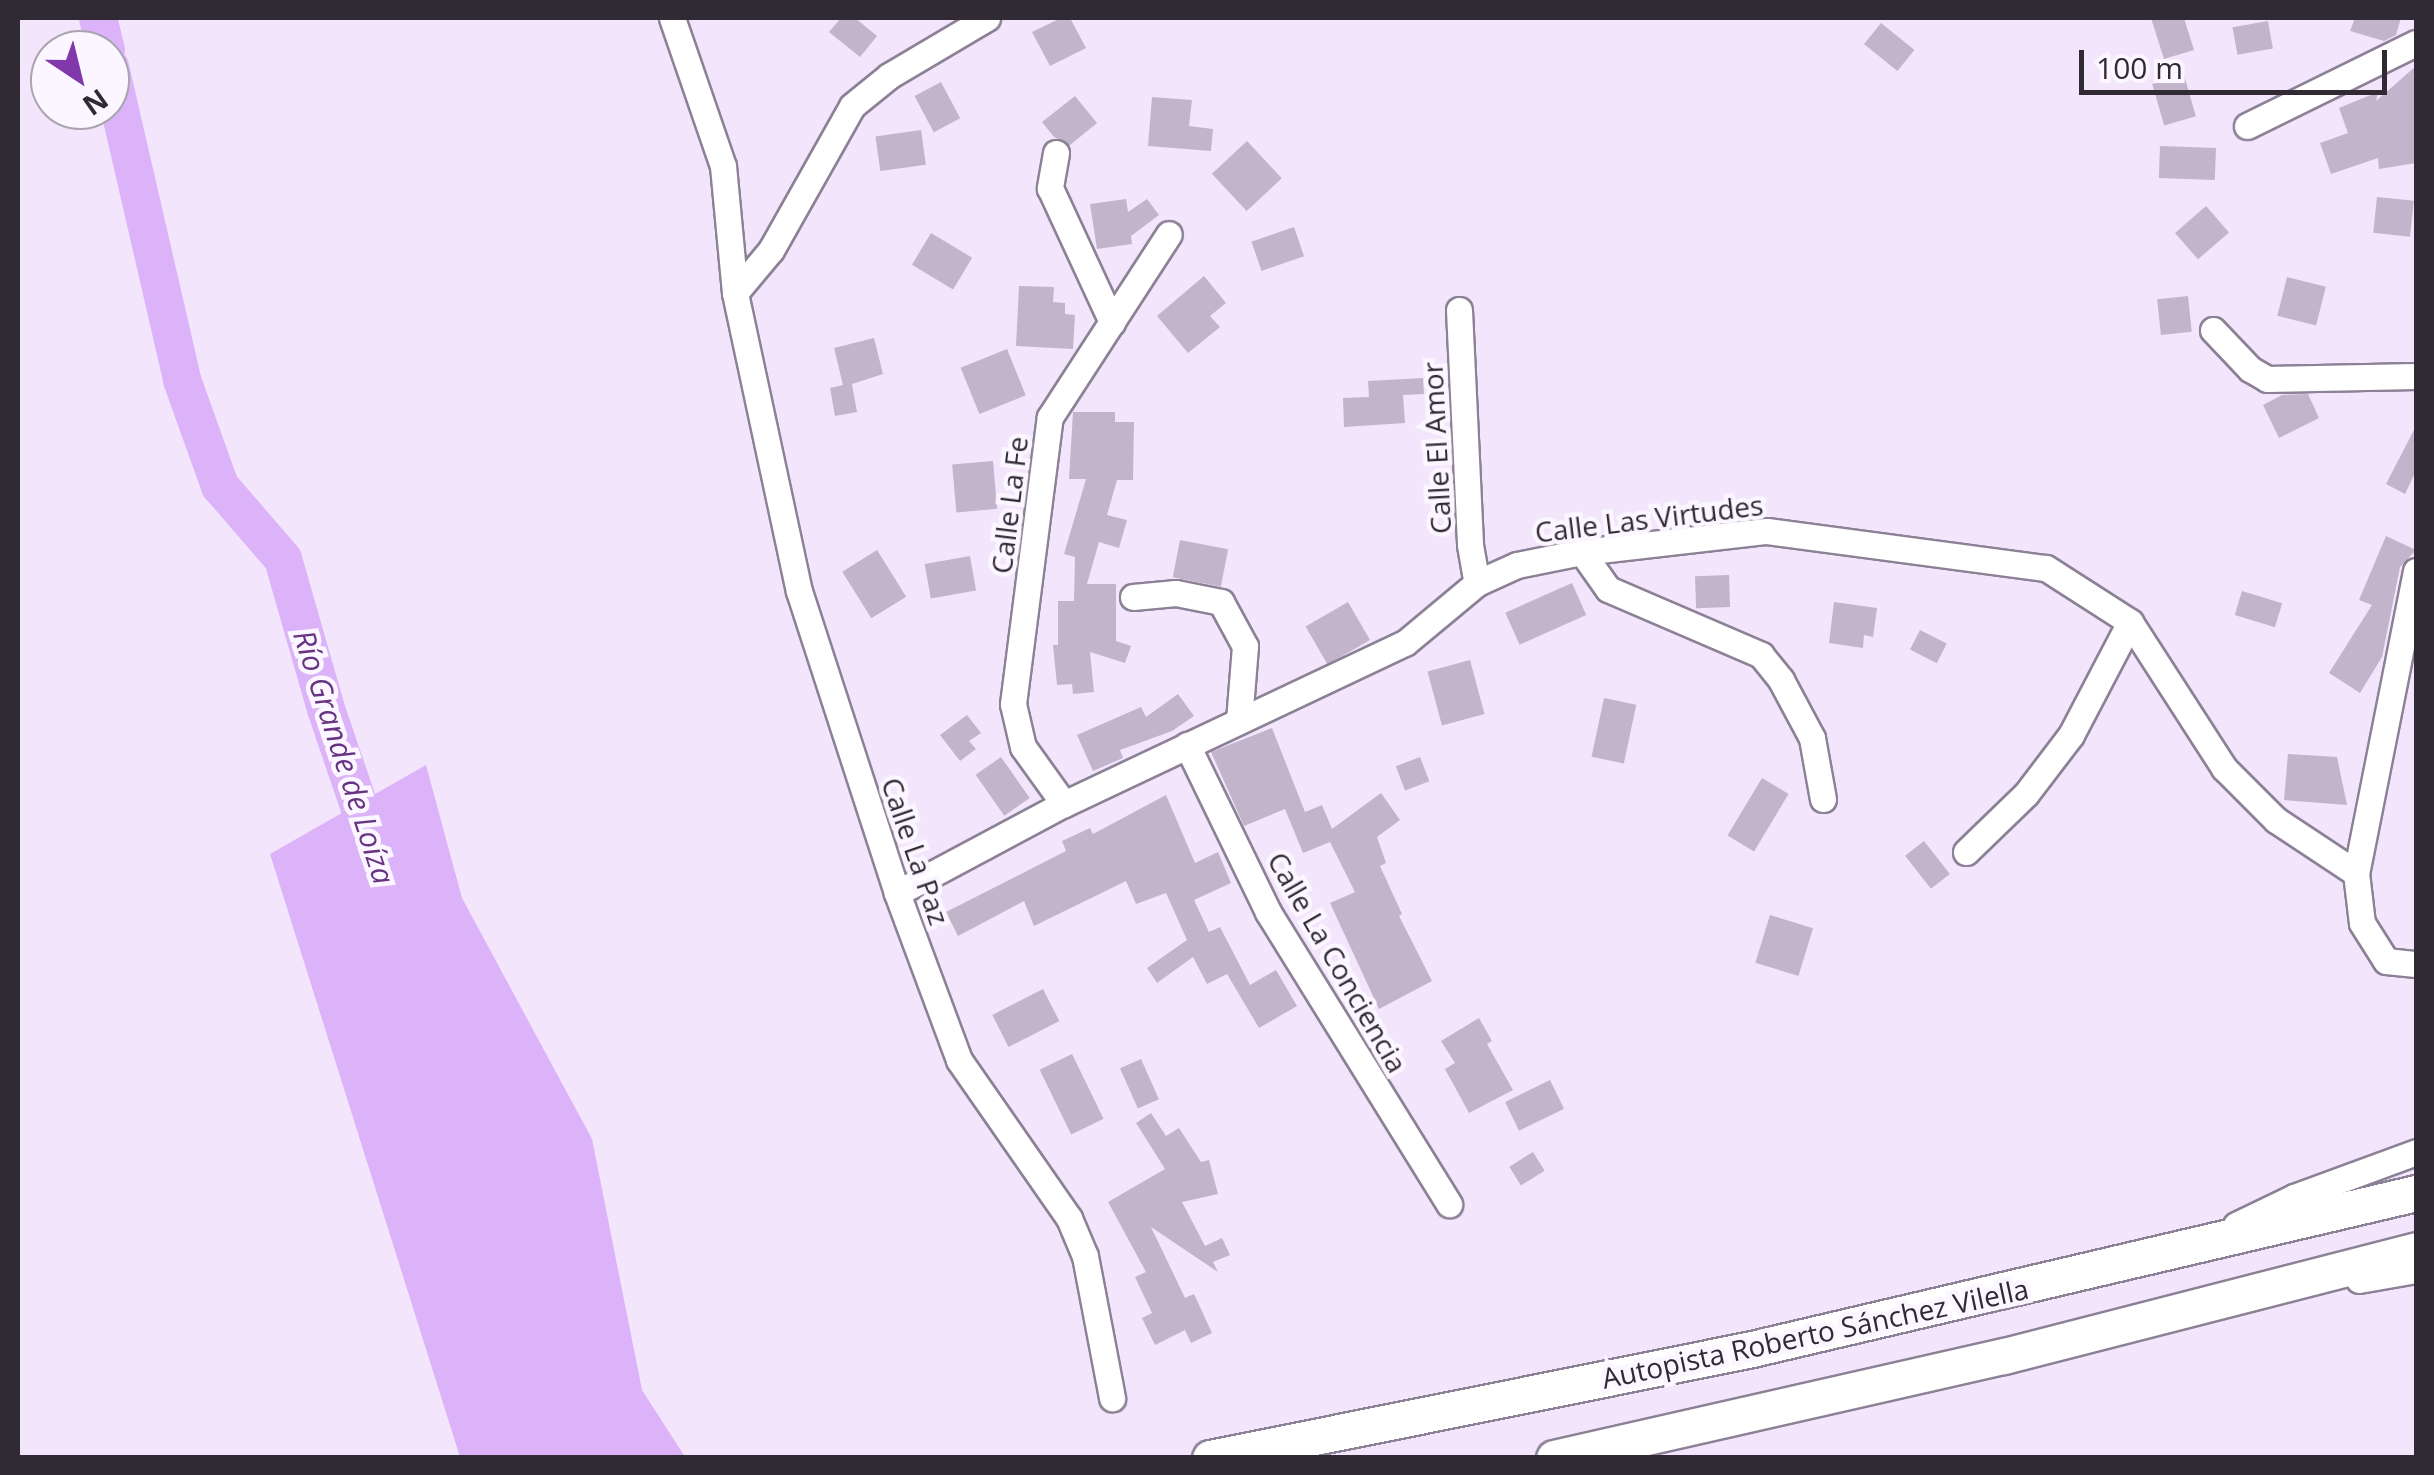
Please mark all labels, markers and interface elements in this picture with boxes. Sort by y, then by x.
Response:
north arrow [30,30,130,130]
scale bar [2084,30,2392,92]
text: 100 m [2096,47,2183,88]
text: N [76,81,116,125]
street label: Calle El Amor [1415,361,1457,535]
street label: Calle La Fe [984,434,1034,576]
street label: Calle Las Virtudes [1533,487,1765,549]
water label: Río Grande de Loíza [286,625,402,889]
street label: Calle La Paz [875,773,957,929]
street label: Calle La Conciencia [1261,846,1415,1078]
street label: Autopista Roberto Sánchez Vilella [1598,1271,2032,1395]

